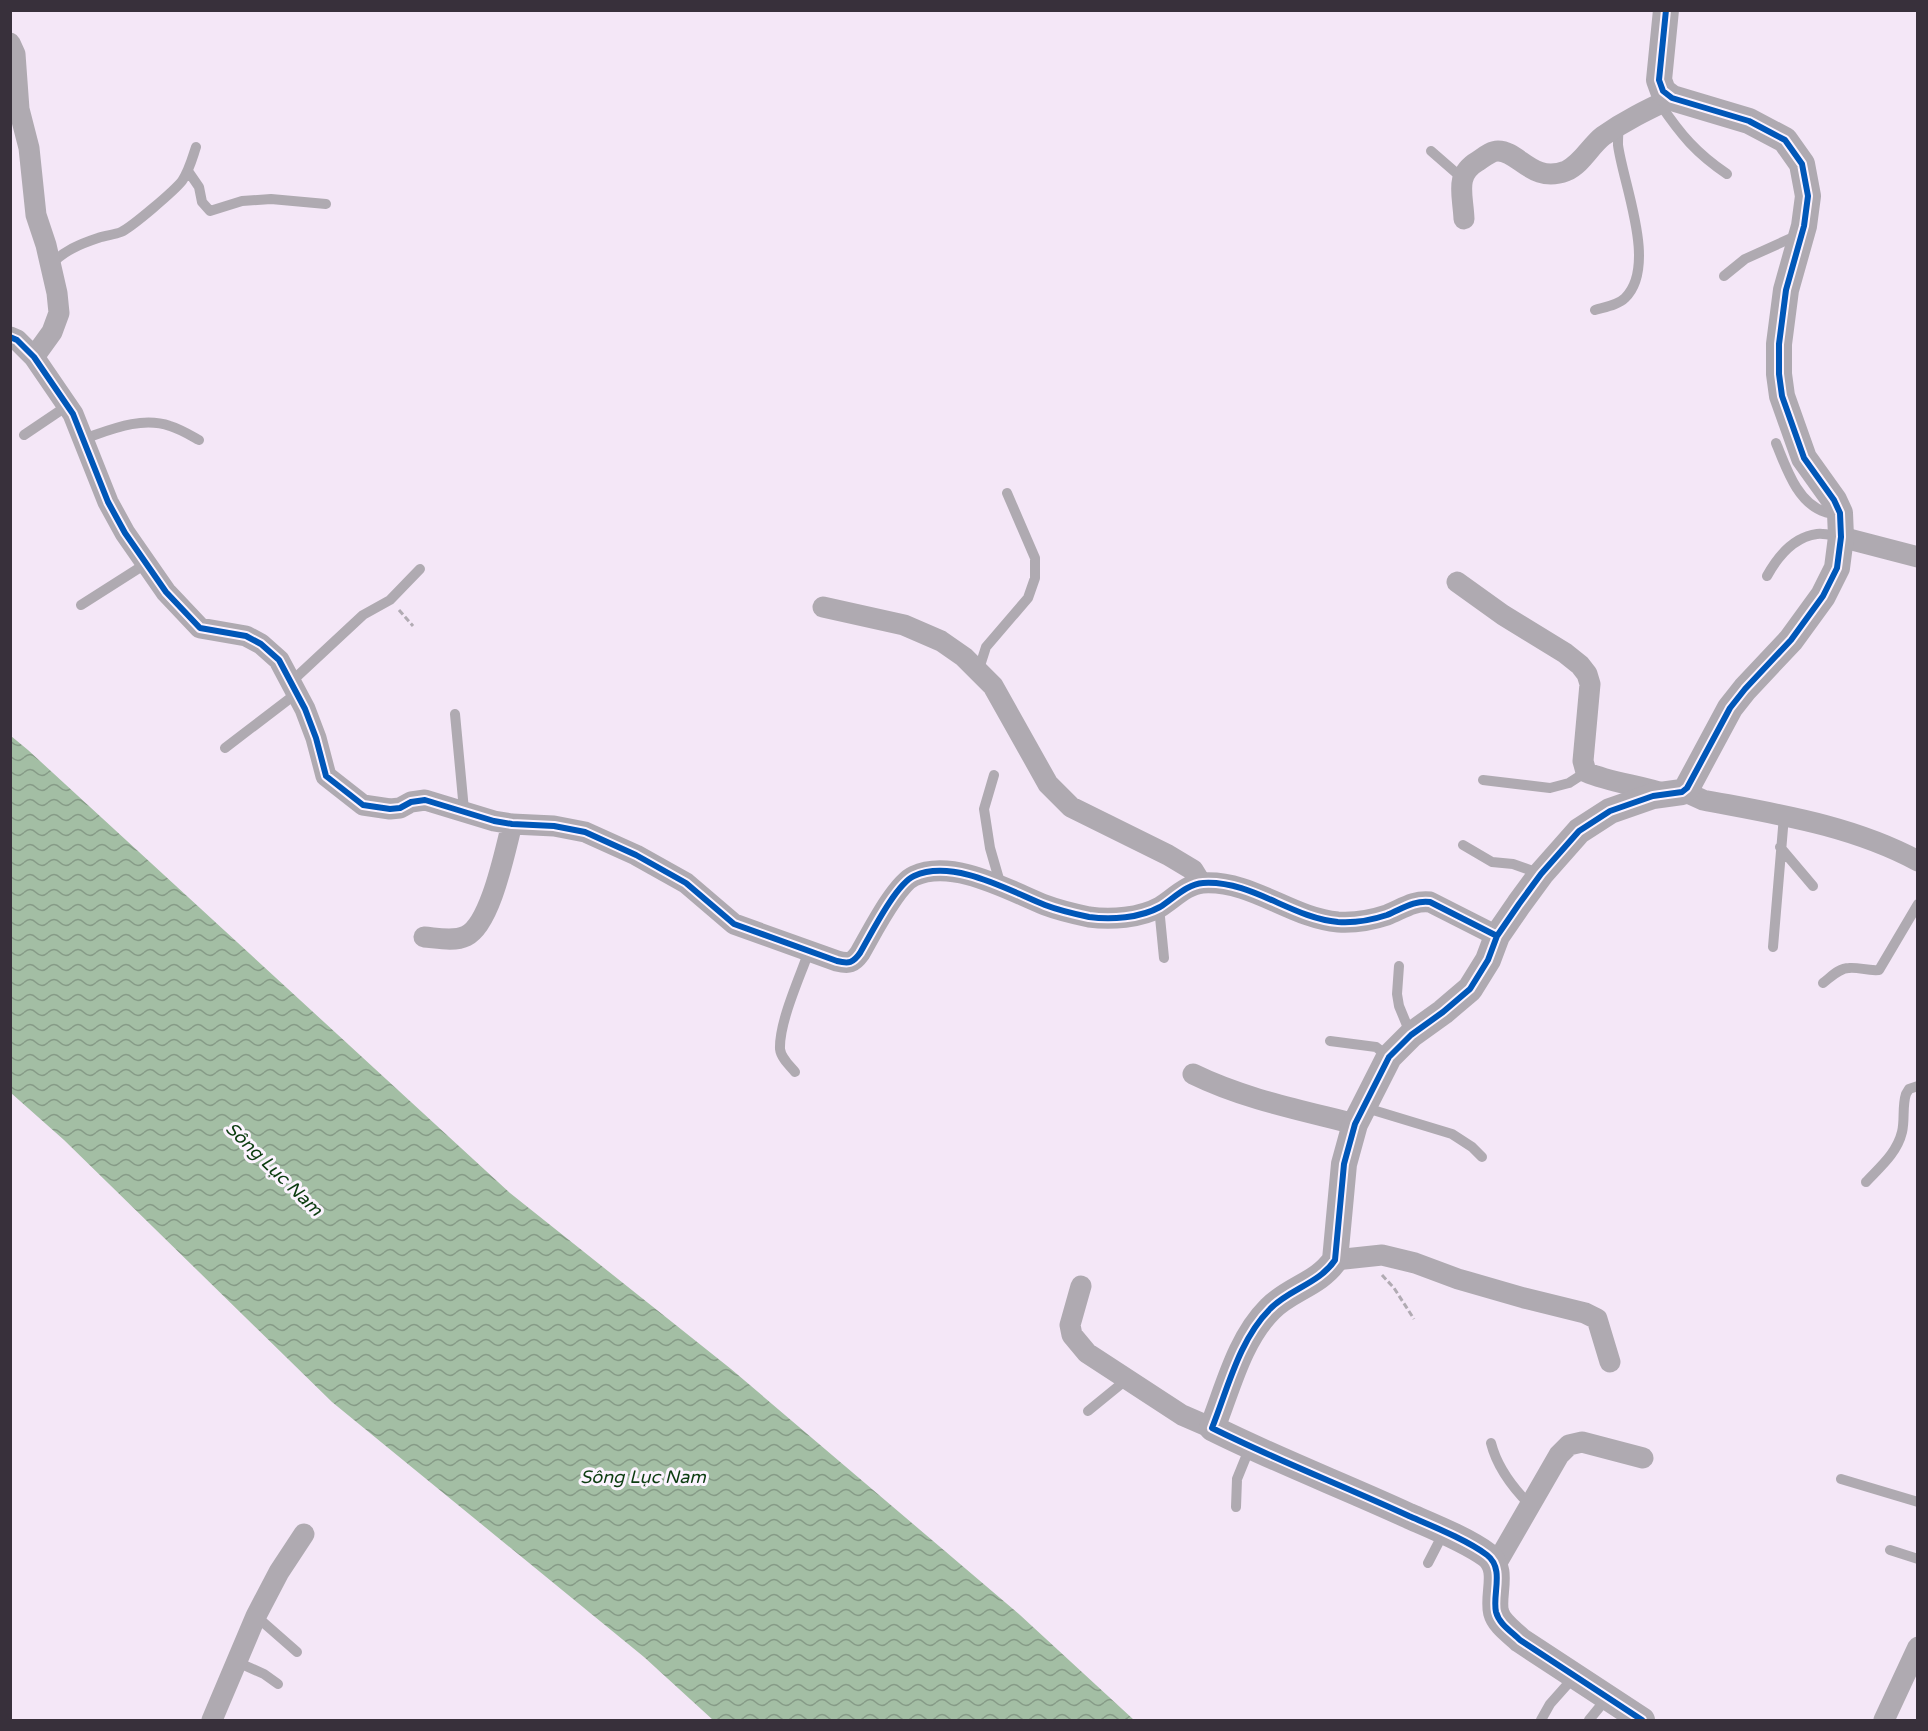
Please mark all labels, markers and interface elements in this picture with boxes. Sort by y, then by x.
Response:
water label: Sông Lục Nam [221,1117,327,1221]
water label: Sông Lục Nam [580,1466,706,1488]

